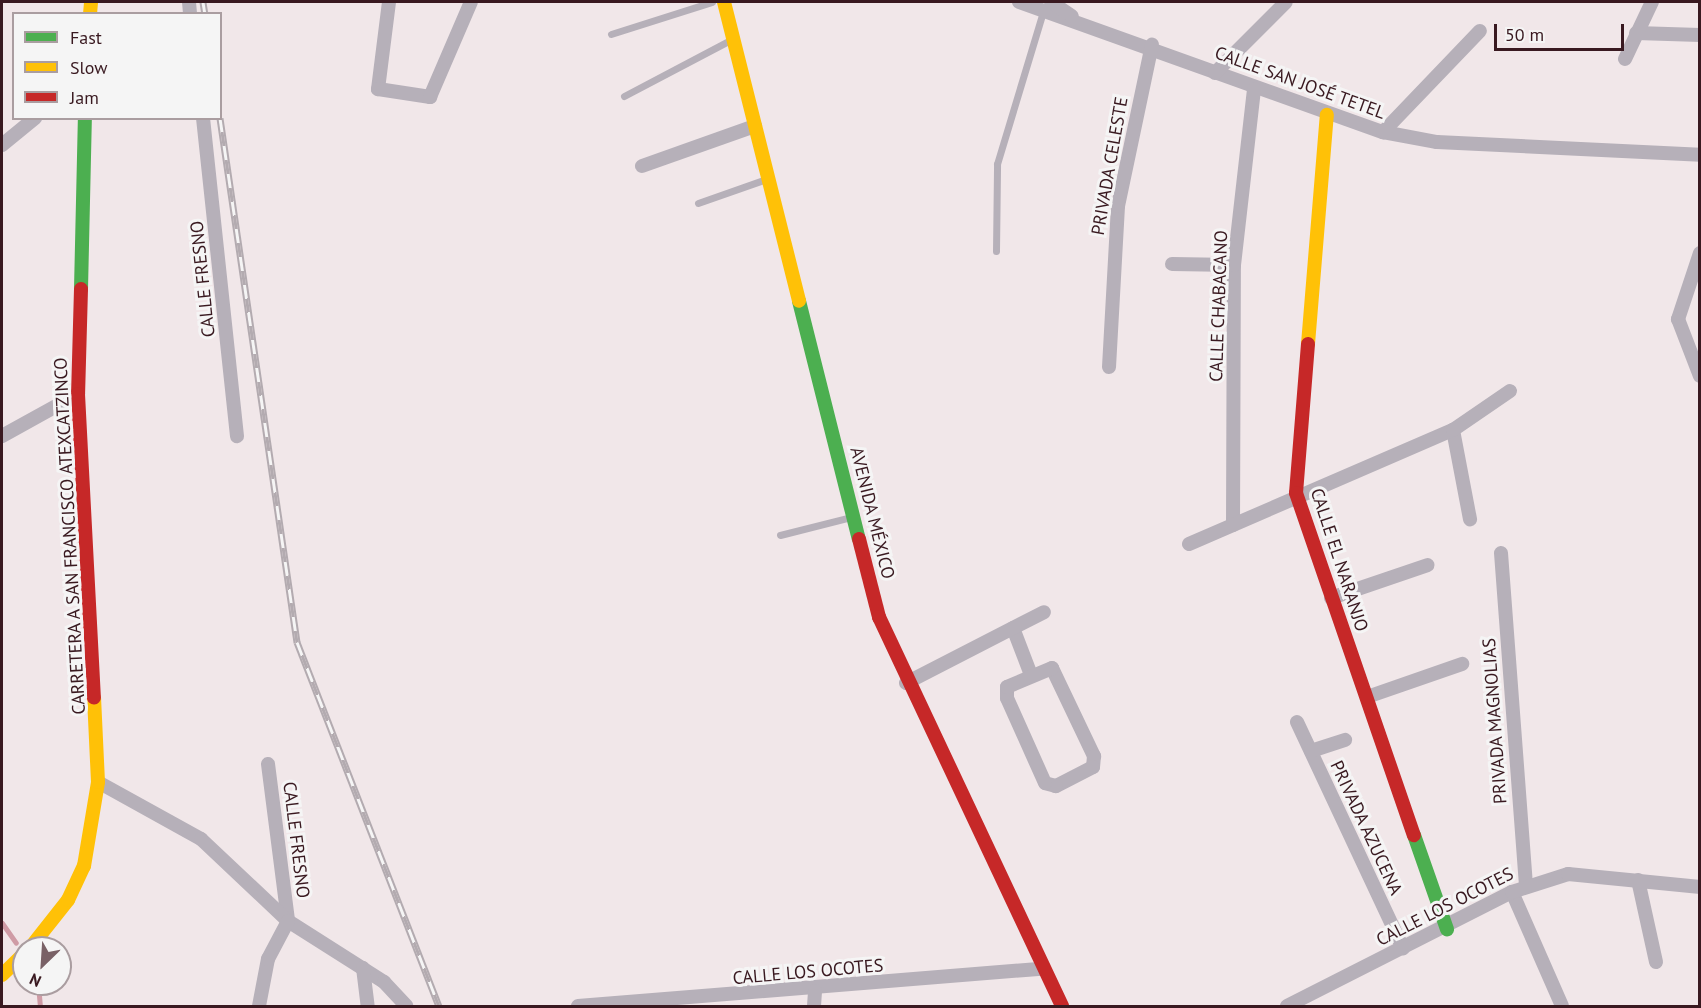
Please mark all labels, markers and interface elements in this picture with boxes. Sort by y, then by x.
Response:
legend [12,12,222,120]
scale bar [1497,12,1628,50]
text: 50 m [1505,23,1544,46]
text: Fast [70,26,102,49]
street label: CALLE SAN JOSÉ TETEL [1211,42,1389,124]
text: Slow [70,56,108,79]
text: Jam [70,86,99,109]
street label: PRIVADA CELESTE [1087,95,1133,237]
street label: CALLE FRESNO [186,220,220,338]
street label: CALLE CHABACANO [1206,230,1232,382]
street label: CARRETERA A SAN FRANCISCO ATEXCATZINCO [50,356,90,716]
street label: AVENIDA MÉXICO [845,444,899,582]
street label: CALLE EL NARANJO [1306,485,1372,635]
street label: PRIVADA MAGNOLIAS [1478,637,1512,805]
street label: PRIVADA AZUCENA [1325,757,1407,899]
street label: CALLE FRESNO [278,781,314,899]
street label: CALLE LOS OCOTES [1373,863,1517,951]
north arrow [12,936,72,996]
street label: CALLE LOS OCOTES [732,955,884,989]
text: N [26,969,44,992]

